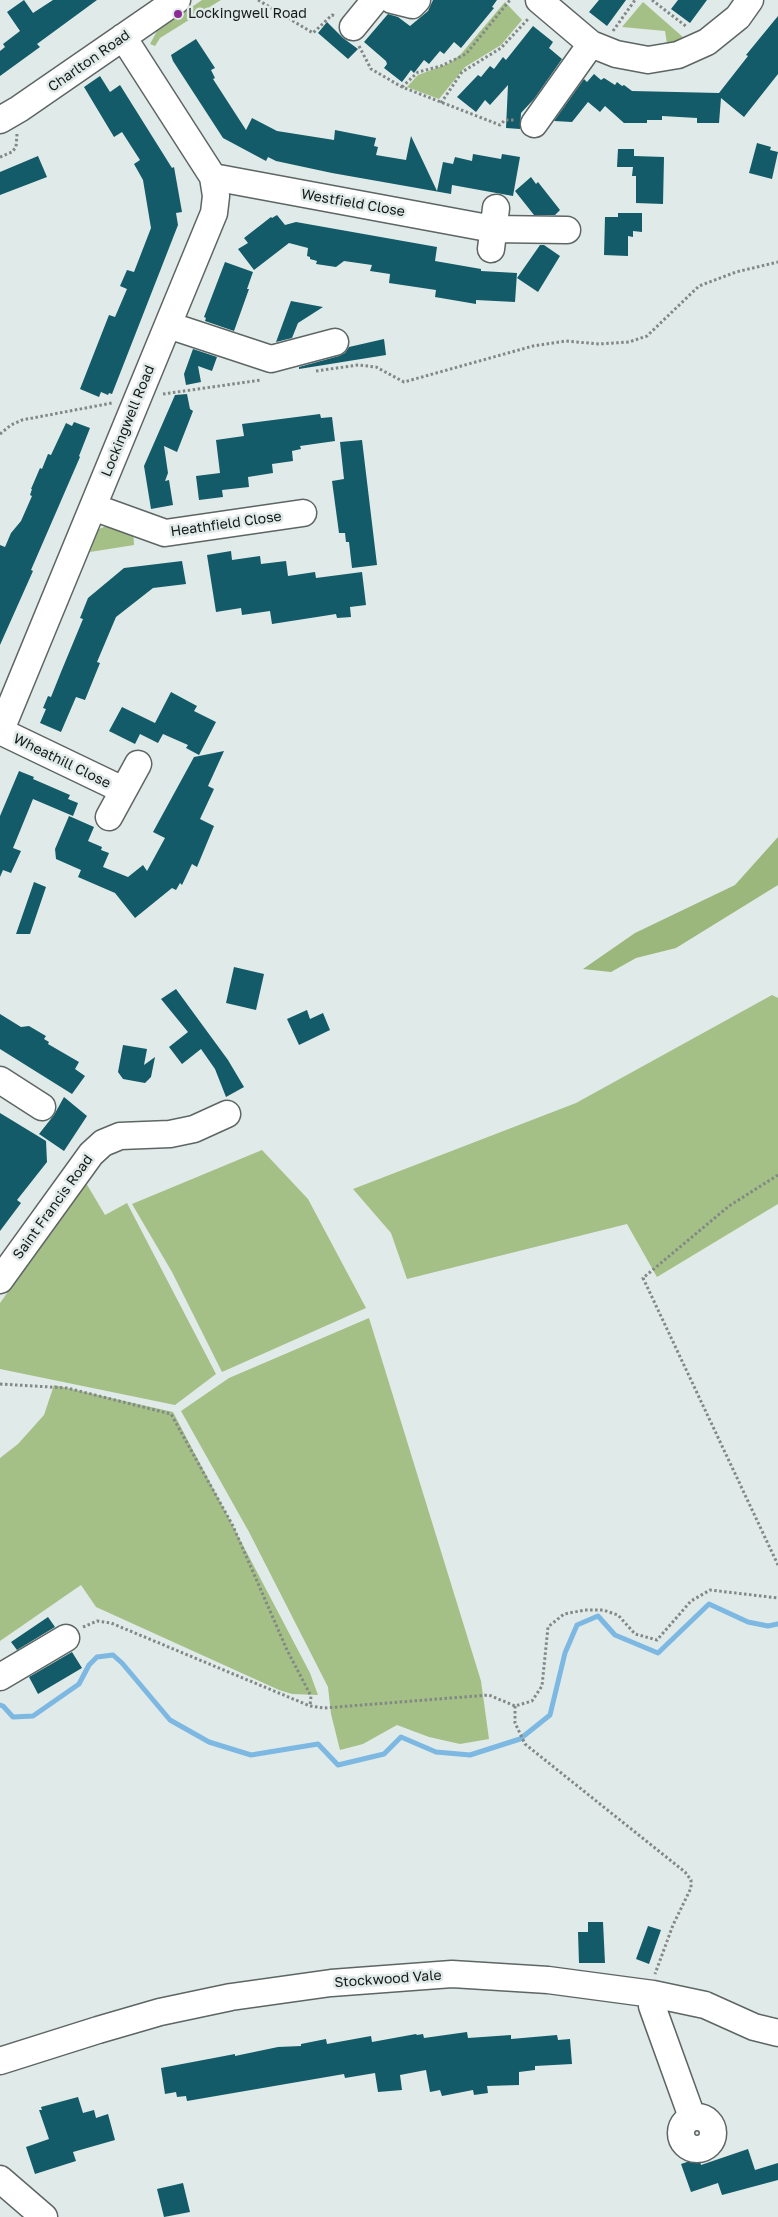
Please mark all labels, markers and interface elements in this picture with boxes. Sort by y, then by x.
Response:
place label: Lockingwell Road [188,6,307,22]
marker: Lockingwell Road [172,8,184,20]
street label: Charlton Road [45,27,133,95]
street label: Westfield Close [300,186,406,220]
street label: Lockingwell Road [98,363,158,479]
street label: Heathfield Close [169,508,283,540]
street label: Wheathill Close [11,730,113,792]
street label: Saint Francis Road [9,1152,97,1262]
street label: Stockwood Vale [334,1967,442,1991]

